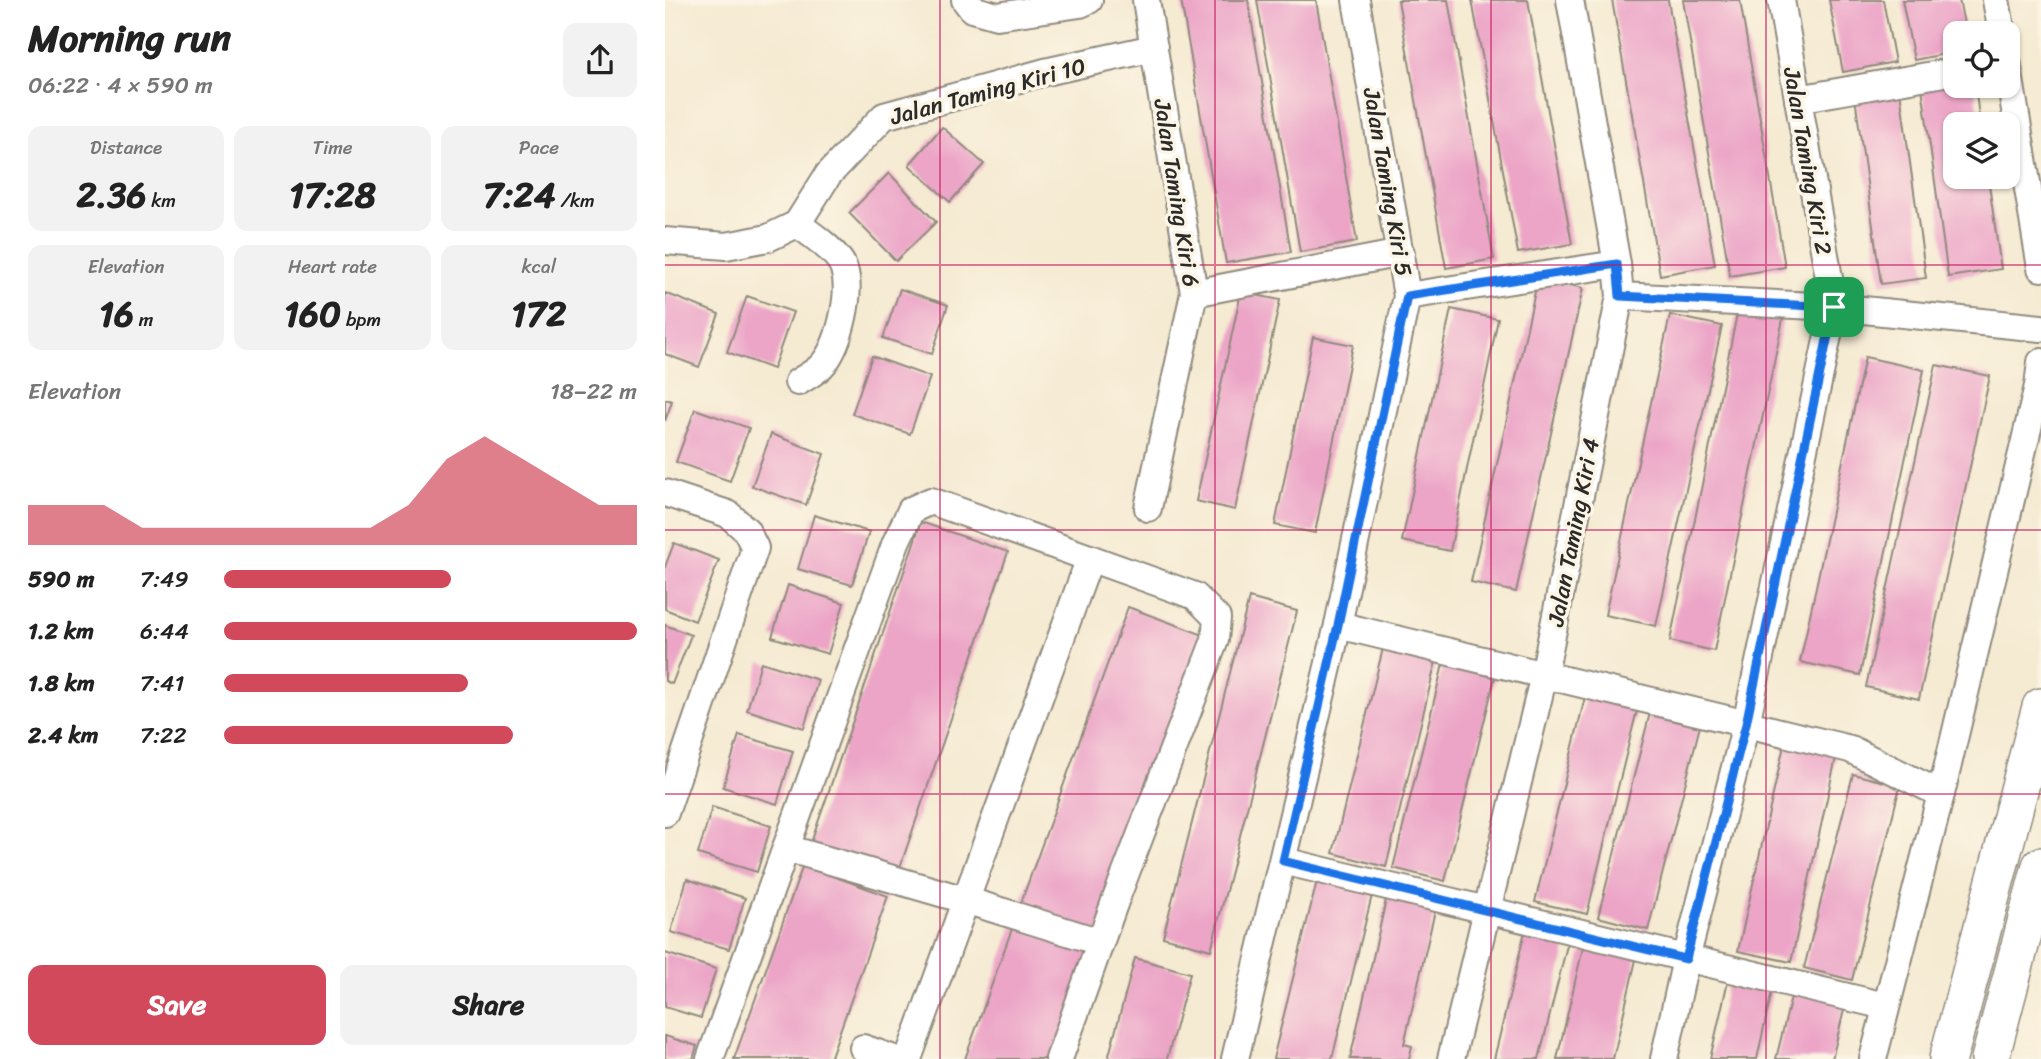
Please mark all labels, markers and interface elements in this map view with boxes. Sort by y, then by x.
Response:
text: Morning run [28,5,231,72]
map controls [1943,21,2020,189]
button: locate [1943,21,2020,98]
button: share [563,23,637,97]
street label: Jalan Taming Kiri 10 [885,46,1091,138]
street label: Jalan Taming Kiri 2 [1771,63,1844,258]
text: 06:22 · 4 × 590 m [28,65,213,106]
street label: Jalan Taming Kiri 5 [1351,84,1424,280]
street label: Jalan Taming Kiri 6 [1141,95,1212,290]
button: layers [1943,112,2020,189]
text: Distance [90,131,162,164]
text: Time [312,131,353,164]
text: Pace [519,131,559,164]
text: 2.36 [76,164,146,226]
text: 17:28 [289,164,376,226]
text: 7:24 [483,164,556,226]
text: km [146,184,176,217]
text: /km [556,184,595,217]
text: Elevation [88,250,165,283]
text: Heart rate [288,250,377,283]
text: kcal [522,250,556,283]
pin [1804,277,1864,337]
text: 16 [99,283,134,345]
text: 160 [284,283,341,345]
text: 172 [511,283,566,345]
icon: arrive [1815,288,1853,326]
text: m [134,303,153,336]
text: bpm [341,303,381,336]
text: Elevation [28,371,121,412]
text: 18–22 m [550,371,637,412]
street label: Jalan Taming Kiri 4 [1535,434,1612,631]
text: 590 m [28,559,94,600]
text: 7:49 [140,559,189,600]
text: 1.2 km [28,611,94,652]
text: 6:44 [140,611,189,652]
text: 1.8 km [28,663,95,704]
text: 7:41 [140,663,184,704]
text: 2.4 km [28,715,98,756]
text: 7:22 [140,715,187,756]
button: Save [28,965,326,1045]
button: Share [340,965,637,1045]

